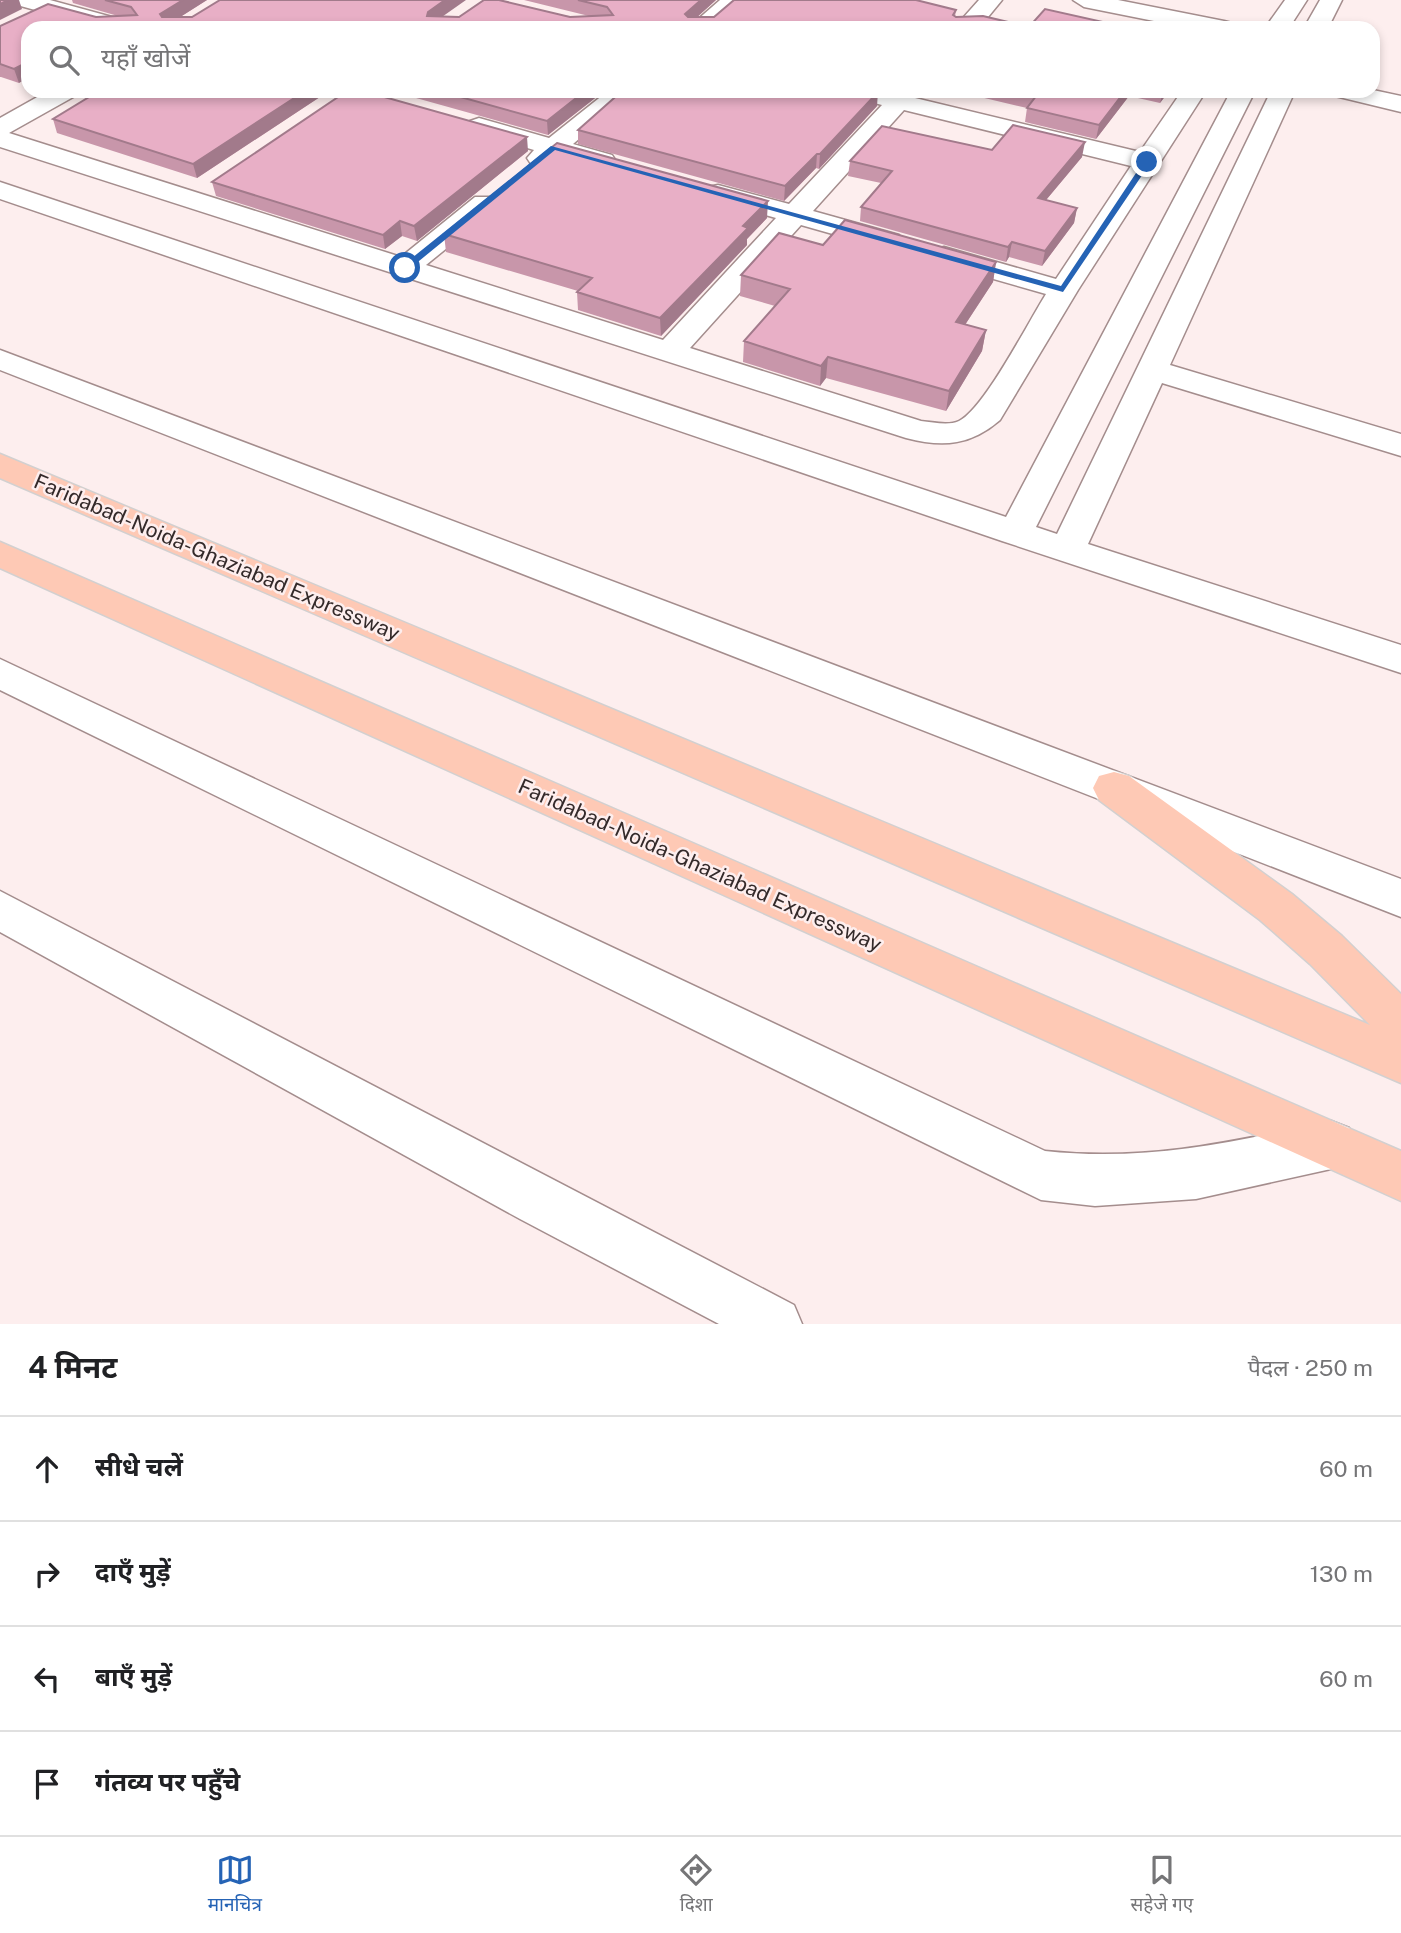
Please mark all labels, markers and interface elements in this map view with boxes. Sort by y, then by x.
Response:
search box [21,21,1380,98]
icon: search [45,41,83,79]
text: यहाँ खोजें [101,42,190,73]
route end [1131,146,1162,177]
route start [389,252,420,283]
street label: Faridabad-Noida-Ghaziabad Expressway [30,468,404,646]
street label: Faridabad-Noida-Ghaziabad Expressway [514,773,886,957]
text: 4 मिनट [28,1349,117,1385]
text: पैदल · 250 m [1248,1354,1373,1381]
icon: ahead [28,1450,66,1488]
text: सीधे चलें [95,1451,183,1482]
text: 60 m [1319,1455,1373,1482]
icon: right [28,1555,66,1593]
text: दाएँ मुड़ें [95,1556,171,1587]
text: 130 m [1310,1560,1373,1587]
icon: left [28,1660,66,1698]
text: बाएँ मुड़ें [95,1661,172,1692]
text: 60 m [1319,1665,1373,1692]
icon: arrive [28,1765,66,1803]
text: गंतव्य पर पहुँचे [95,1766,240,1797]
tab: मानचित्र [208,1851,262,1919]
tab: दिशा [677,1851,715,1919]
tab: सहेजे गए [1130,1851,1193,1919]

